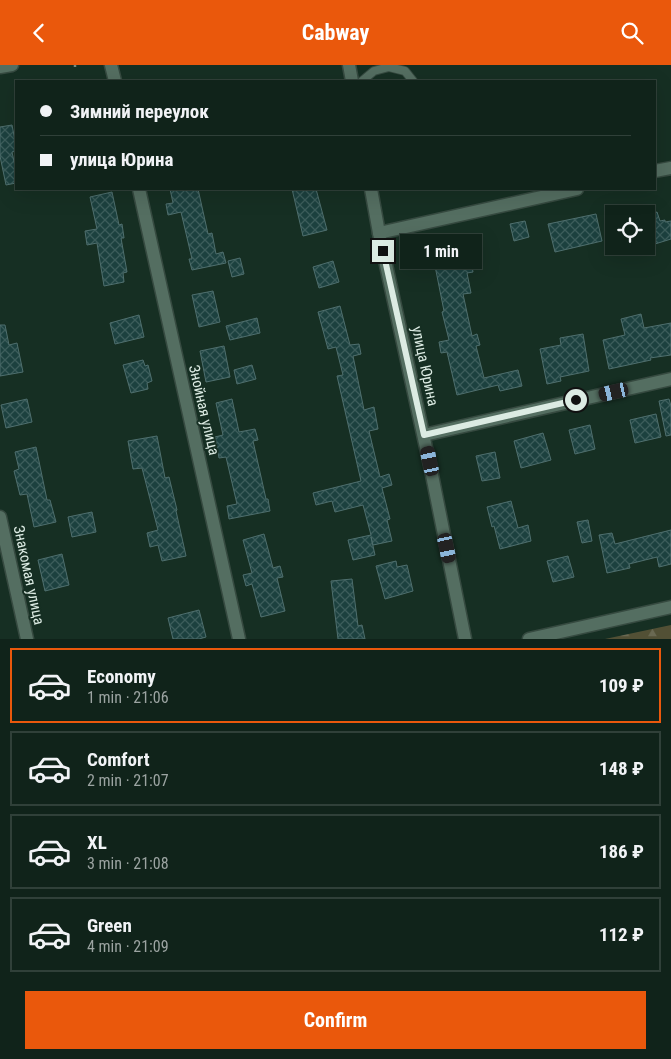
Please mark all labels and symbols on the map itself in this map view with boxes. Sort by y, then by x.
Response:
callout: 1 min [400,233,483,269]
route end [372,240,394,262]
street label: улица Юрина [408,324,442,408]
street label: Знойная улица [185,363,223,457]
car [597,381,630,403]
route start [565,389,587,411]
car [419,445,440,477]
street label: Знакомая улица [10,524,48,626]
car [436,532,457,564]

